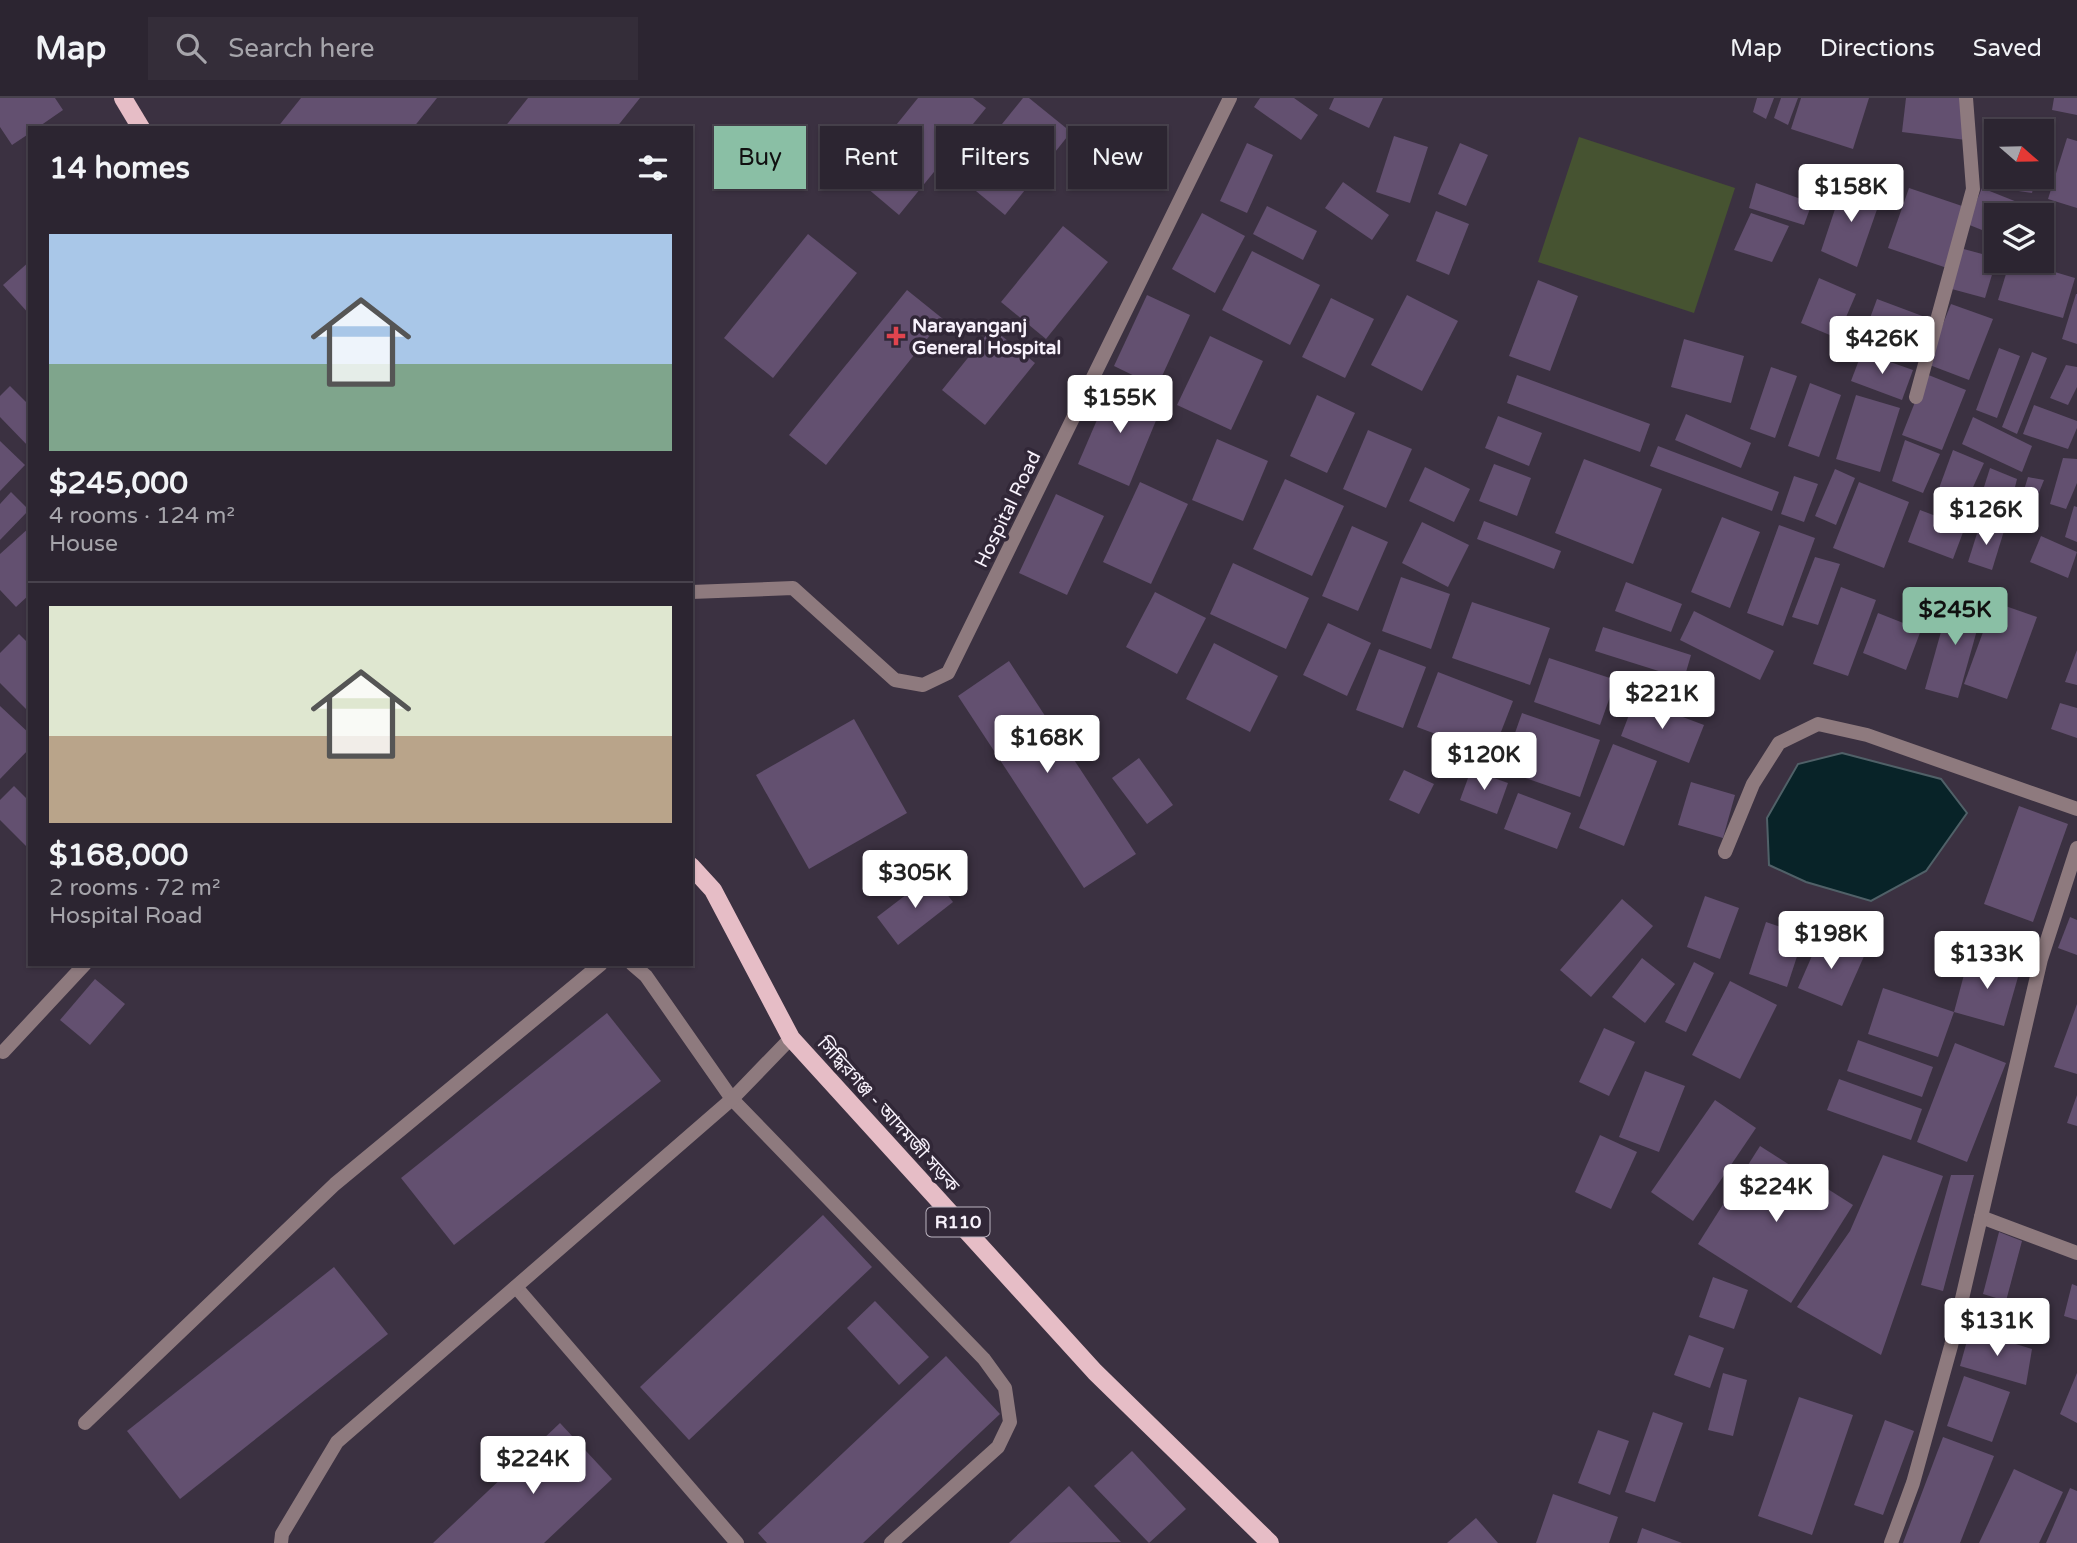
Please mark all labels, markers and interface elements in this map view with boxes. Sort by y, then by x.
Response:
search box [148,17,638,80]
text: Map [35,29,106,68]
icon: search [172,29,210,67]
text: Search here [228,33,374,64]
text: Map [1730,34,1782,63]
text: Directions [1820,34,1935,63]
text: Saved [1973,34,2042,63]
north arrow [1984,119,2054,189]
map controls [1984,119,2054,273]
chip: Buy [714,126,806,189]
chip: Rent [820,126,922,189]
chip: Filters [936,126,1054,189]
chip: New [1068,126,1167,189]
icon: filters [634,149,672,187]
text: 14 homes [49,150,190,187]
pin: $158K [1802,164,1900,224]
text: $158K [1815,173,1887,201]
button: layers [1984,203,2054,273]
icon: home [298,279,424,405]
place label: Narayanganj General Hospital [912,315,1061,360]
pin: $426K [1833,316,1931,376]
text: $426K [1846,325,1918,353]
marker: Narayanganj General Hospital [886,326,906,346]
pin: $155K [1071,376,1169,435]
text: $155K [1084,384,1156,412]
street label: Hospital Road [970,448,1046,571]
text: $245,000 [49,465,188,502]
pin: $126K [1937,488,2035,547]
text: $126K [1950,496,2022,524]
text: 4 rooms · 124 m² [49,502,235,530]
text: House [49,530,118,558]
pin: $245K [1906,588,2004,647]
text: $245K [1919,596,1991,624]
icon: home [298,651,424,777]
pin: $221K [1613,672,1711,731]
text: $221K [1626,680,1698,708]
pin: $168K [998,716,1096,775]
text: $168K [1011,724,1083,752]
pin: $120K [1435,732,1533,792]
text: $120K [1448,741,1520,769]
text: $168,000 [49,837,188,874]
pin: $305K [866,850,964,910]
text: $305K [879,859,951,887]
text: 2 rooms · 72 m² [49,874,220,902]
text: Hospital Road [49,902,203,930]
pin: $198K [1782,912,1880,971]
text: $198K [1795,920,1867,948]
pin: $133K [1938,932,2036,991]
text: $133K [1951,940,2023,968]
street label: সিদ্ধিরগঞ্জ - আদমজী সড়ক [812,1031,965,1197]
pin: $224K [1727,1164,1825,1224]
text: $224K [1740,1173,1812,1201]
road number: R110 [926,1208,990,1237]
pin: $131K [1948,1298,2046,1358]
text: $131K [1961,1307,2033,1335]
pin: $224K [484,1436,582,1496]
text: $224K [497,1445,569,1473]

